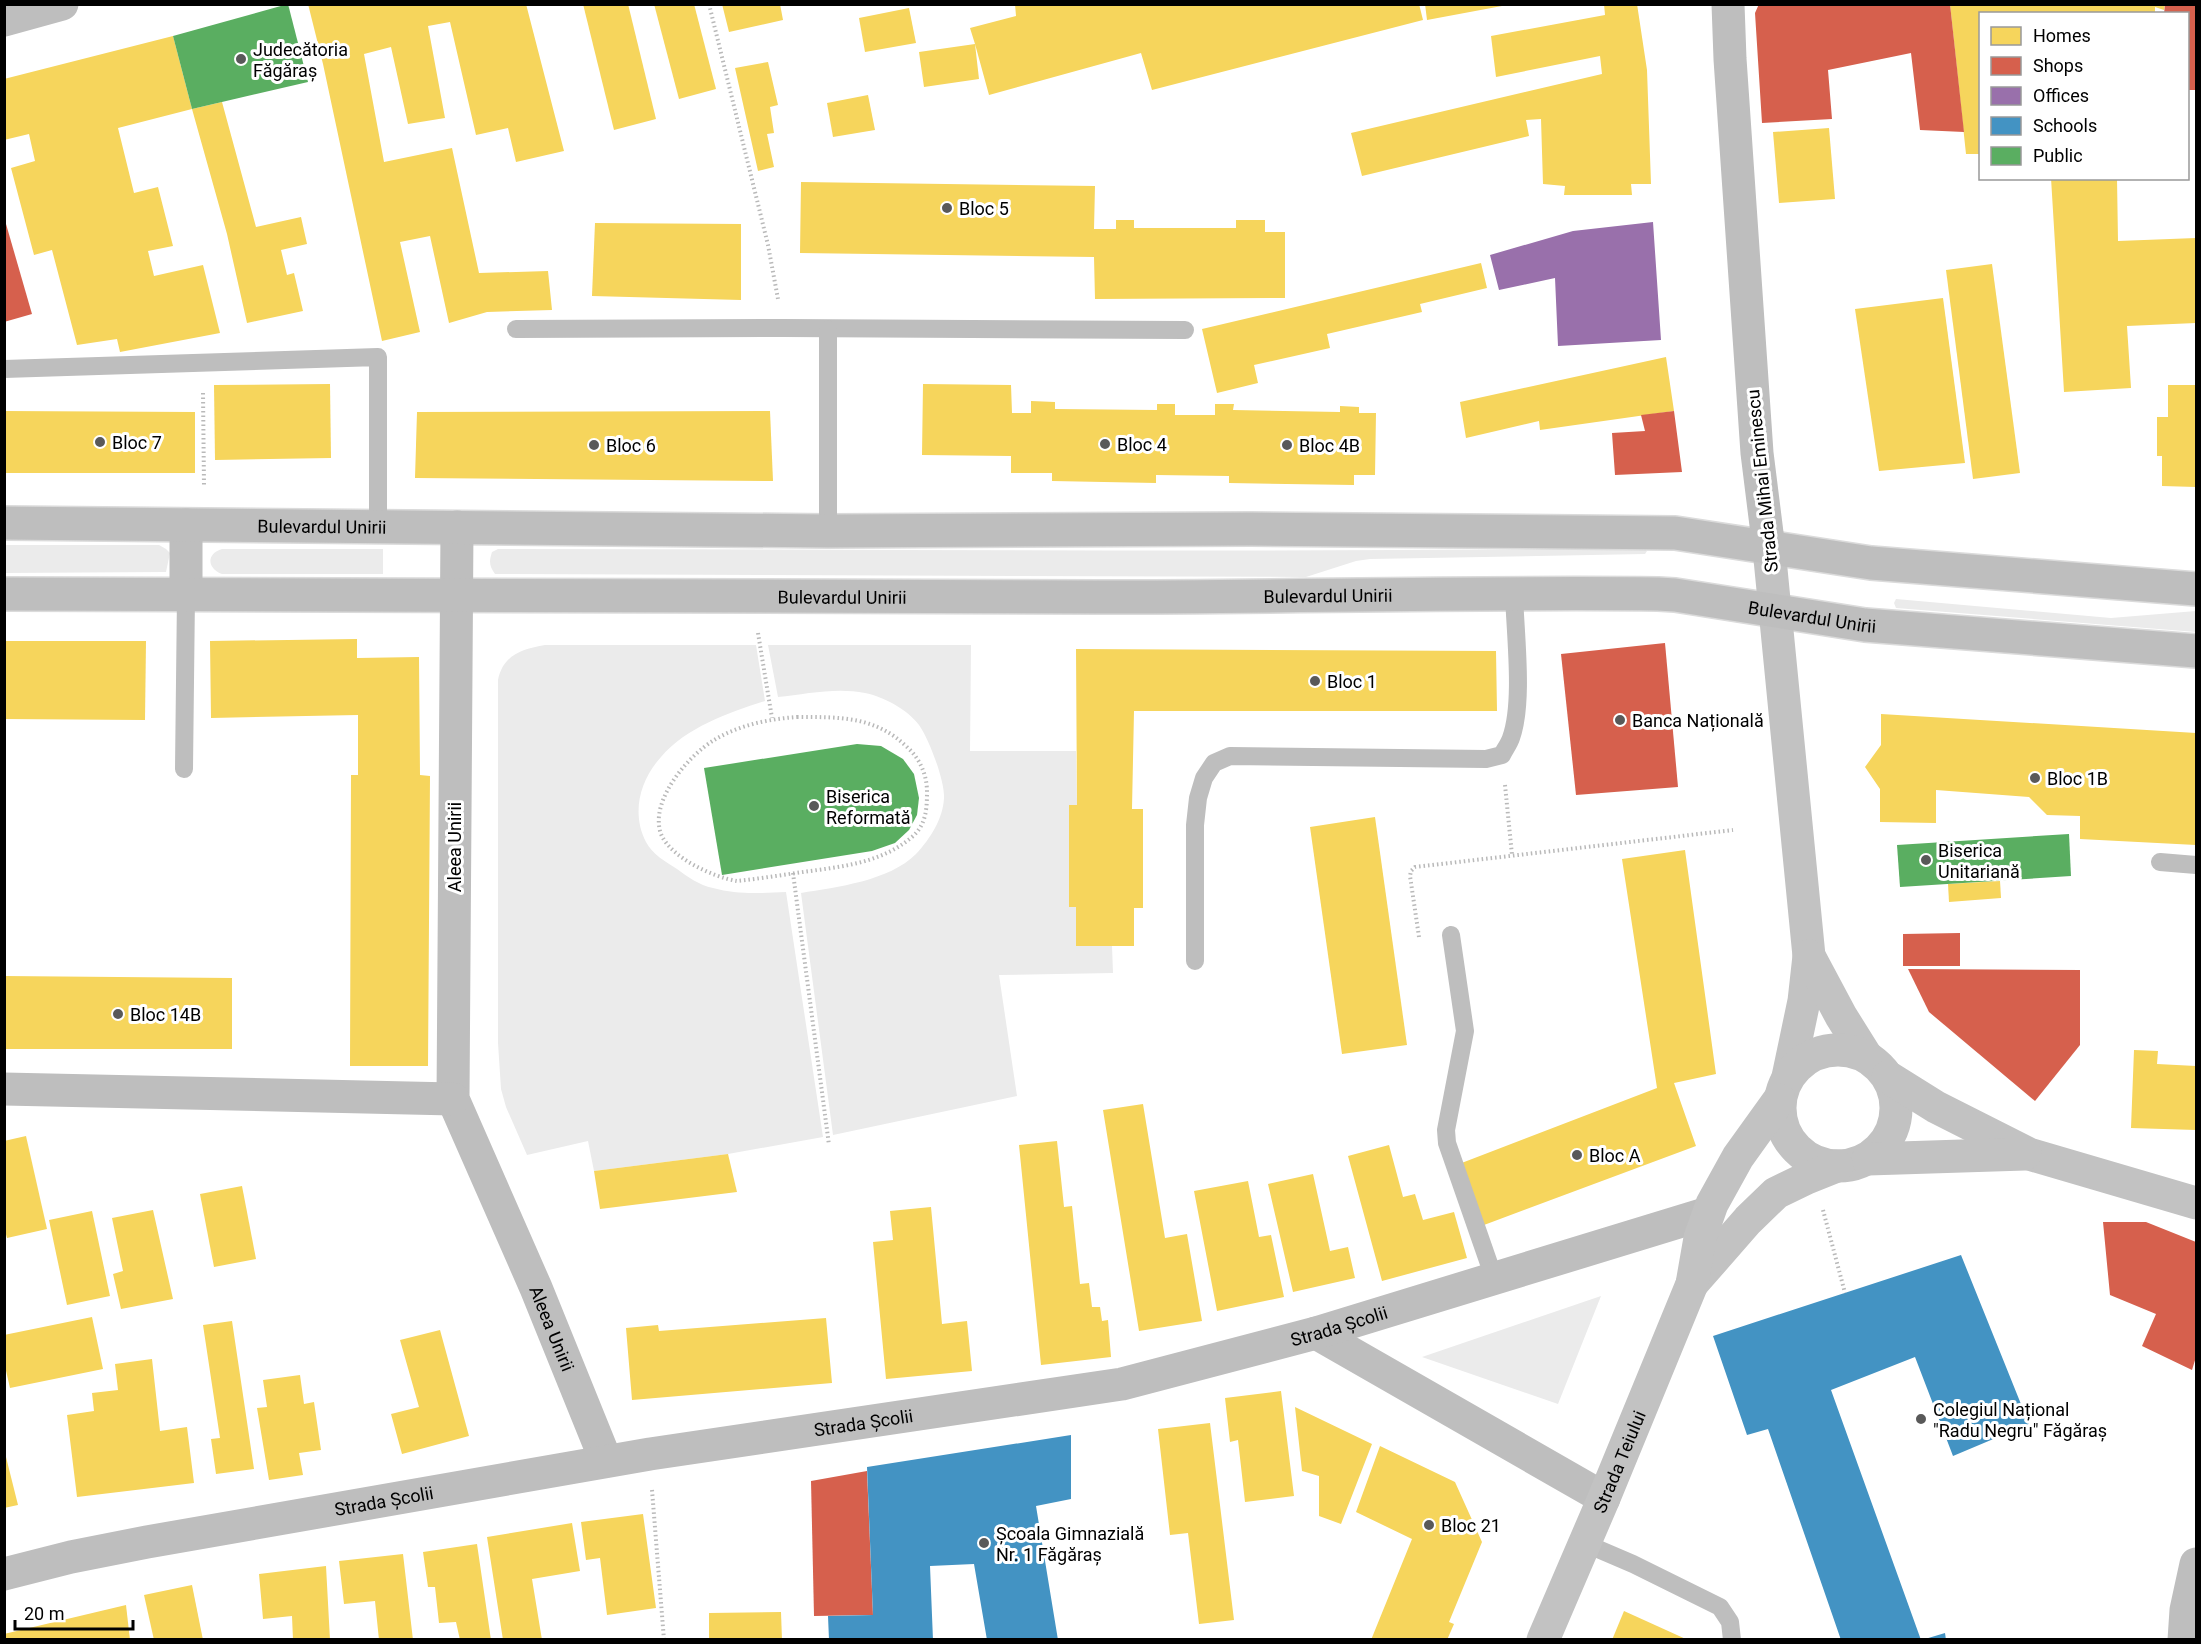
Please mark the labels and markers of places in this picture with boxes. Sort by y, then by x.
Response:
place label: Judecătoria Făgăraș [253,39,348,82]
marker: Judecătoria Făgăraș [234,52,248,66]
place label: Bloc 5 [959,198,1009,219]
marker: Bloc 5 [940,201,954,215]
place label: Bloc 7 [112,432,162,453]
place label: Bloc 4 [1117,434,1167,455]
marker: Bloc 7 [93,435,107,449]
place label: Bloc 6 [606,435,656,456]
place label: Bloc 4B [1299,435,1360,456]
marker: Bloc 4 [1098,437,1112,451]
marker: Bloc 6 [587,438,601,452]
marker: Bloc 4B [1280,438,1294,452]
place label: Bloc 1 [1327,671,1377,692]
marker: Bloc 1 [1308,674,1322,688]
place label: Banca Națională [1632,710,1764,732]
marker: Banca Națională [1613,713,1627,727]
place label: Bloc 1B [2047,768,2108,789]
marker: Bloc 1B [2028,771,2042,785]
place label: Biserica Reformată [826,786,911,828]
marker: Biserica Reformată [807,799,821,813]
place label: Biserica Unitariană [1938,840,2020,882]
marker: Biserica Unitariană [1919,853,1933,867]
place label: Bloc 14B [130,1004,201,1025]
marker: Bloc 14B [111,1007,125,1021]
place label: Bloc A [1589,1145,1641,1166]
marker: Bloc A [1570,1148,1584,1162]
place label: Colegiul Național "Radu Negru" Făgăraș [1933,1399,2107,1442]
marker: Colegiul Național "Radu Negru" Făgăraș [1914,1412,1928,1426]
place label: Bloc 21 [1441,1515,1501,1536]
marker: Bloc 21 [1422,1518,1436,1532]
place label: Școala Gimnazială Nr. 1 Făgăraș [996,1523,1144,1566]
marker: Școala Gimnazială Nr. 1 Făgăraș [977,1536,991,1550]

